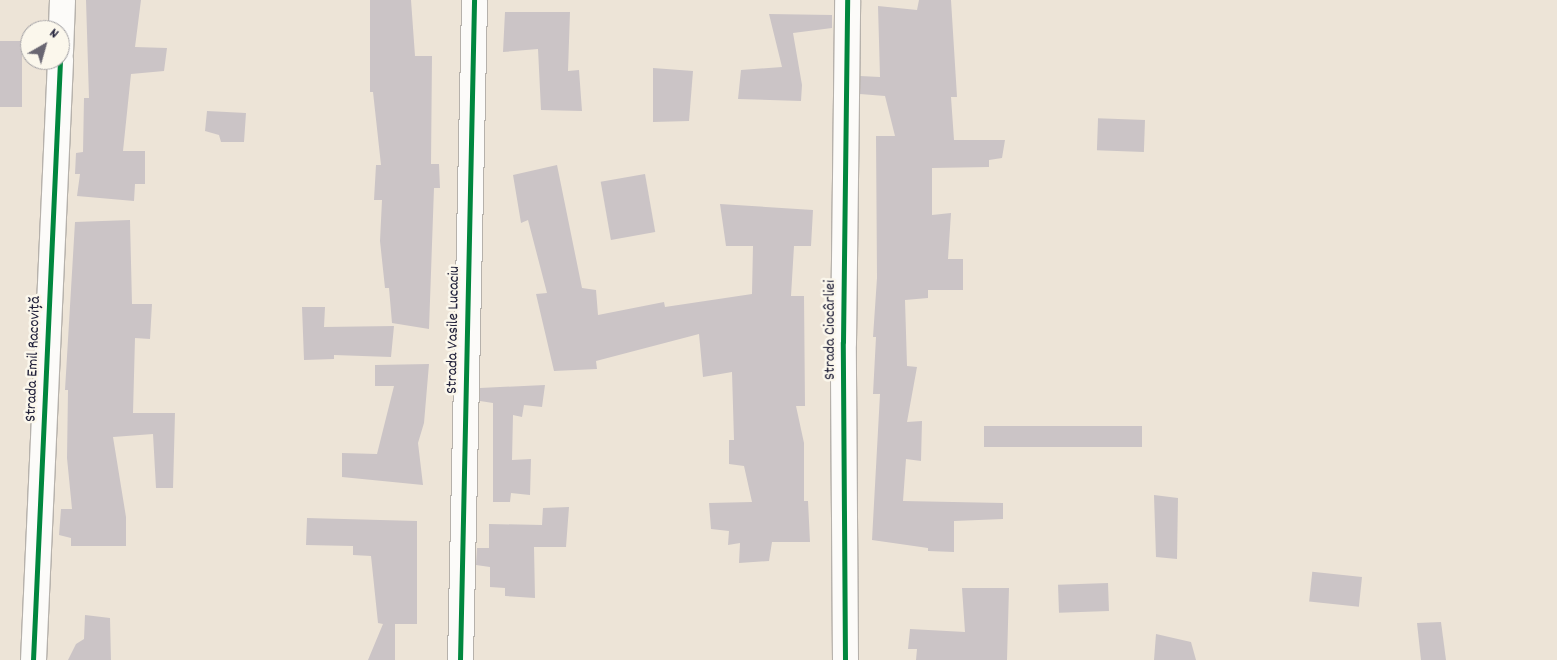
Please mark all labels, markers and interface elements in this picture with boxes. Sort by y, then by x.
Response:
north arrow [20,20,70,70]
text: N [45,24,62,44]
street label: Strada Vasile Lucaciu [443,266,465,394]
street label: Strada Ciocârliei [821,280,841,380]
street label: Strada Emil Racoviță [22,296,46,422]

